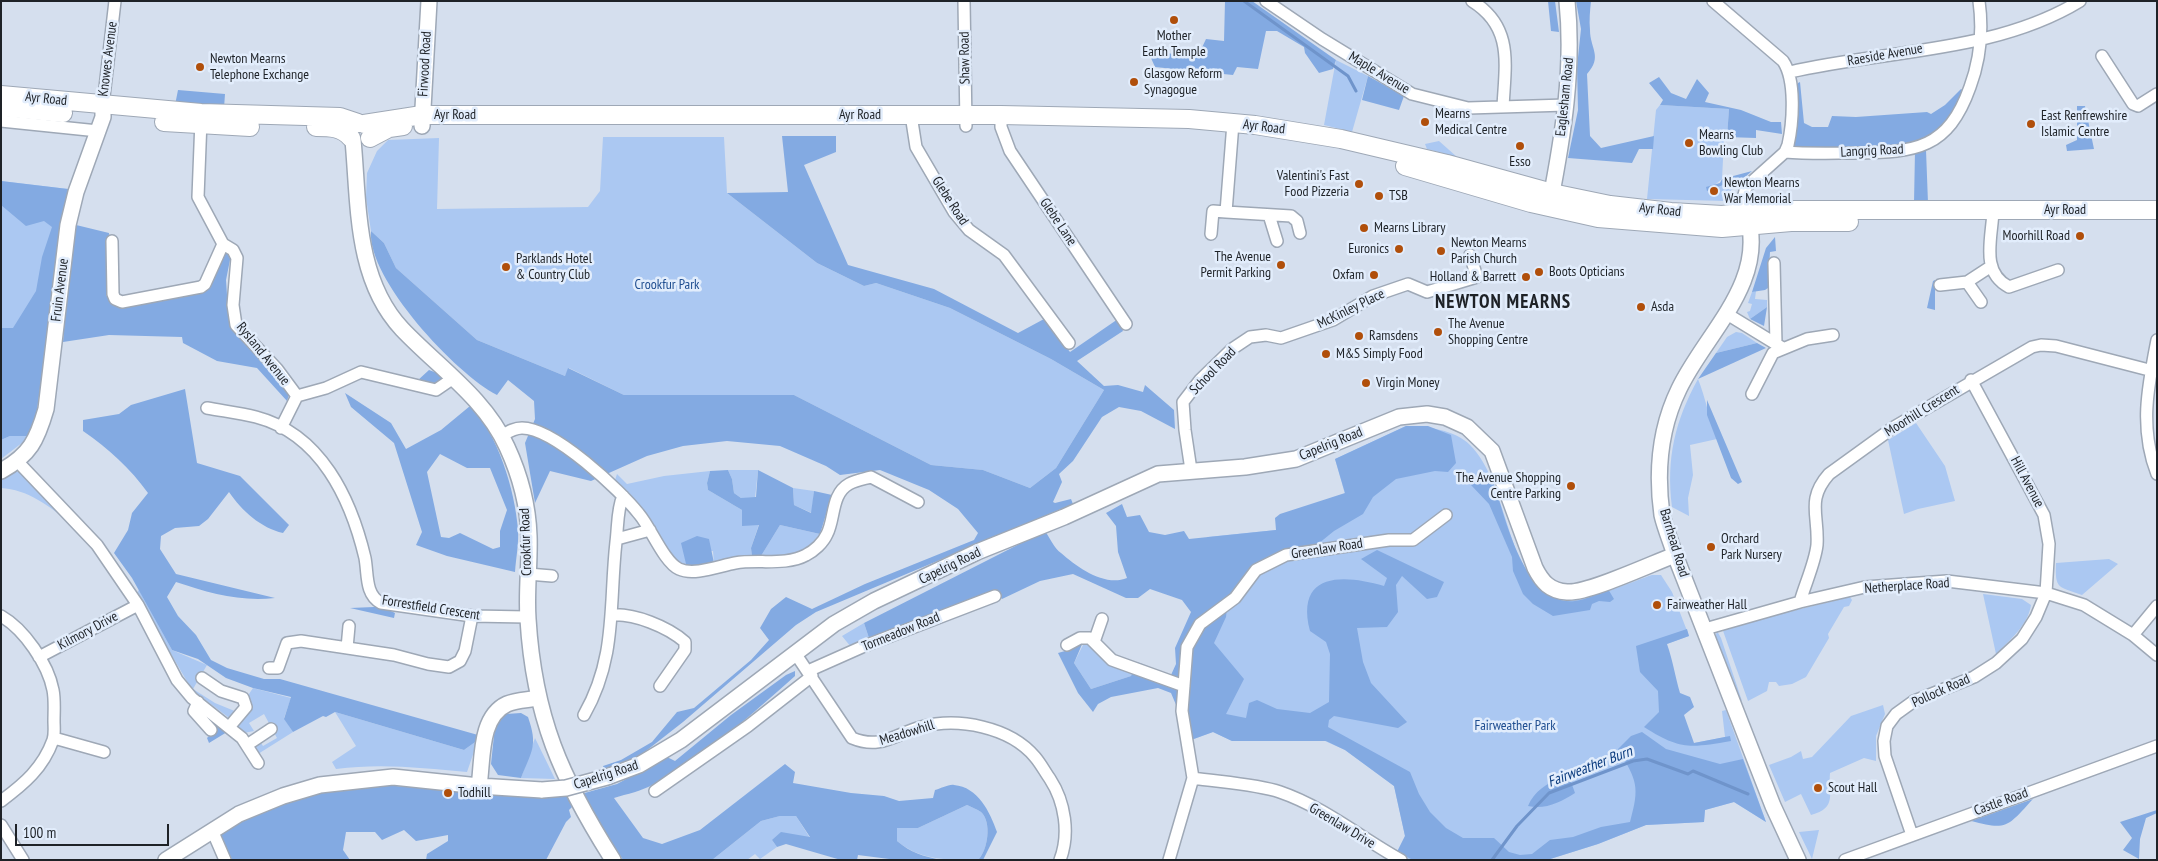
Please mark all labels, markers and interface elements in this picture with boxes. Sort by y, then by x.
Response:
marker: Mother Earth Temple [1168,14,1180,26]
street label: Knowes Avenue [95,20,121,98]
place label: Mother Earth Temple [1142,28,1206,60]
street label: Firwood Road [415,31,435,97]
street label: Shaw Road [956,31,974,85]
street label: Raeside Avenue [1846,40,1924,70]
street label: Maple Avenue [1346,48,1412,98]
place label: Newton Mearns Telephone Exchange [210,51,309,84]
street label: Eaglesham Road [1553,57,1577,137]
marker: Newton Mearns Telephone Exchange [194,61,206,73]
place label: Glasgow Reform Synagogue [1144,66,1222,98]
marker: Glasgow Reform Synagogue [1128,76,1140,88]
street label: Ayr Road [24,88,68,110]
place label: Mearns Medical Centre [1435,106,1507,138]
street label: Ayr Road [434,107,476,123]
street label: Ayr Road [839,107,881,123]
place label: East Renfrewshire Islamic Centre [2041,108,2127,140]
street label: Ayr Road [1242,116,1286,138]
marker: Mearns Medical Centre [1419,116,1431,128]
marker: East Renfrewshire Islamic Centre [2025,118,2037,130]
place label: Mearns Bowling Club [1699,127,1763,160]
marker: Mearns Bowling Club [1683,137,1695,149]
marker: Esso [1514,140,1526,152]
street label: Langrig Road [1840,141,1904,161]
place label: Esso [1509,154,1531,170]
place label: Valentini's Fast Food Pizzeria [1277,168,1349,200]
street label: Glebe Road [928,174,972,228]
place label: Newton Mearns War Memorial [1724,175,1799,208]
marker: Valentini's Fast Food Pizzeria [1353,178,1365,190]
marker: Newton Mearns War Memorial [1708,185,1720,197]
place label: TSB [1389,188,1408,204]
marker: TSB [1373,190,1385,202]
street label: Glebe Lane [1036,195,1080,249]
street label: Ayr Road [1638,199,1682,221]
street label: Ayr Road [2044,202,2086,218]
place label: Mearns Library [1374,220,1445,236]
marker: Mearns Library [1358,222,1370,234]
place label: Moorhill Road [2003,228,2070,244]
marker: Moorhill Road [2074,230,2086,242]
place label: Newton Mearns Parish Church [1451,235,1526,268]
place label: Euronics [1348,241,1389,257]
marker: Euronics [1393,243,1405,255]
marker: Newton Mearns Parish Church [1435,245,1447,257]
place label: The Avenue Permit Parking [1200,249,1271,282]
place label: Parklands Hotel & Country Club [516,251,592,284]
street label: Fruin Avenue [48,258,72,322]
marker: The Avenue Permit Parking [1275,259,1287,271]
marker: Parklands Hotel & Country Club [500,261,512,273]
place label: Boots Opticians [1549,264,1624,280]
marker: Boots Opticians [1533,266,1545,278]
place label: Oxfam [1333,267,1364,283]
marker: Oxfam [1368,269,1380,281]
place label: Holland & Barrett [1430,269,1516,285]
marker: Holland & Barrett [1520,271,1532,283]
park label: Crookfur Park [635,277,699,293]
street label: McKinley Place [1315,286,1387,332]
district label: NEWTON MEARNS [1433,292,1573,314]
place label: Asda [1651,299,1674,315]
marker: Asda [1635,301,1647,313]
place label: The Avenue Shopping Centre [1448,316,1528,348]
street label: Rysland Avenue [233,319,293,389]
marker: The Avenue Shopping Centre [1432,326,1444,338]
place label: Ramsdens [1369,328,1418,344]
marker: Ramsdens [1353,330,1365,342]
street label: School Road [1186,344,1240,398]
place label: M&S Simply Food [1336,346,1423,362]
marker: M&S Simply Food [1320,348,1332,360]
place label: Virgin Money [1376,375,1439,391]
marker: Virgin Money [1360,377,1372,389]
street label: Moorhill Crescent [1882,381,1962,441]
street label: Capelrig Road [1297,424,1365,464]
street label: Hill Avenue [2007,454,2047,510]
place label: The Avenue Shopping Centre Parking [1456,470,1561,502]
marker: The Avenue Shopping Centre Parking [1565,480,1577,492]
street label: Barrhead Road [1656,507,1692,579]
street label: Crookfur Road [516,508,536,576]
place label: Orchard Park Nursery [1721,531,1782,564]
street label: Greenlaw Road [1290,535,1364,563]
marker: Orchard Park Nursery [1705,541,1717,553]
street label: Capelrig Road [916,544,984,588]
street label: Netherplace Road [1864,575,1950,597]
street label: Forrestfield Crescent [381,592,481,624]
place label: Fairweather Hall [1667,597,1747,613]
marker: Fairweather Hall [1651,599,1663,611]
street label: Kilmory Drive [55,608,121,654]
street label: Tormeadow Road [860,609,942,655]
street label: Pollock Road [1909,671,1973,711]
street label: Meadowhill [878,717,936,749]
park label: Fairweather Park [1474,718,1556,734]
water label: Fairweather Burn [1545,743,1635,791]
street label: Capelrig Road [572,757,640,793]
place label: Scout Hall [1828,780,1877,796]
marker: Scout Hall [1812,782,1824,794]
street label: Castle Road [1972,784,2030,820]
place label: Todhill [458,785,491,801]
marker: Todhill [442,787,454,799]
street label: Greenlaw Drive [1306,800,1378,852]
scale bar [18,814,171,846]
text: 100 m [23,823,56,842]

